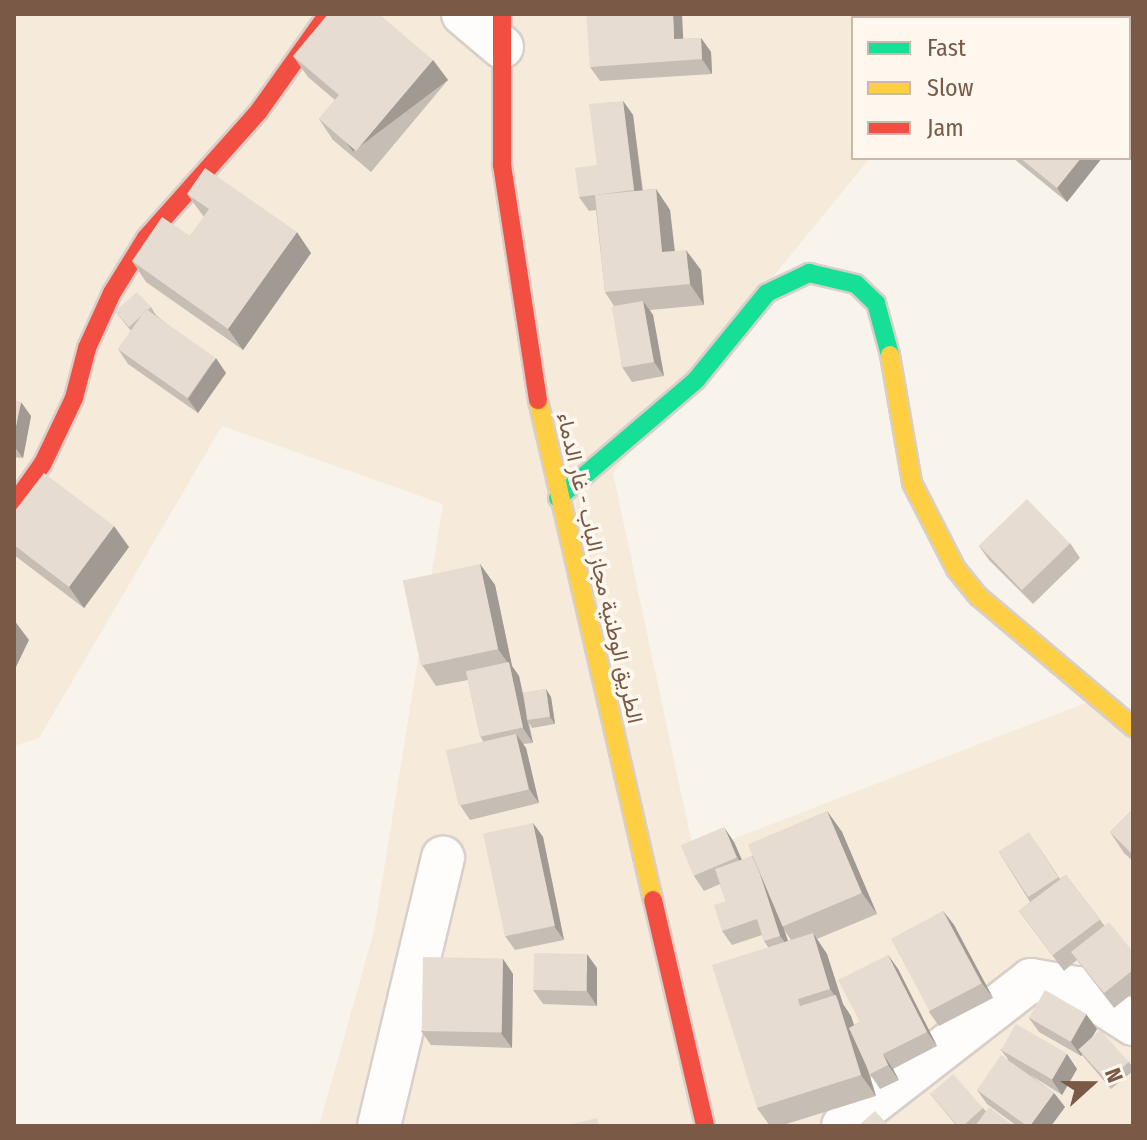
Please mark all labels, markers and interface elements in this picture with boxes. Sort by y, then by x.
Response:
legend [851,16,1131,160]
text: Fast [927,34,966,62]
text: Slow [927,74,973,102]
text: Jam [927,114,964,142]
street label: الطريق الوطنية مجاز الباب - غار الدماء [551,410,649,726]
north arrow [1051,1044,1131,1124]
text: N [1099,1064,1129,1086]

